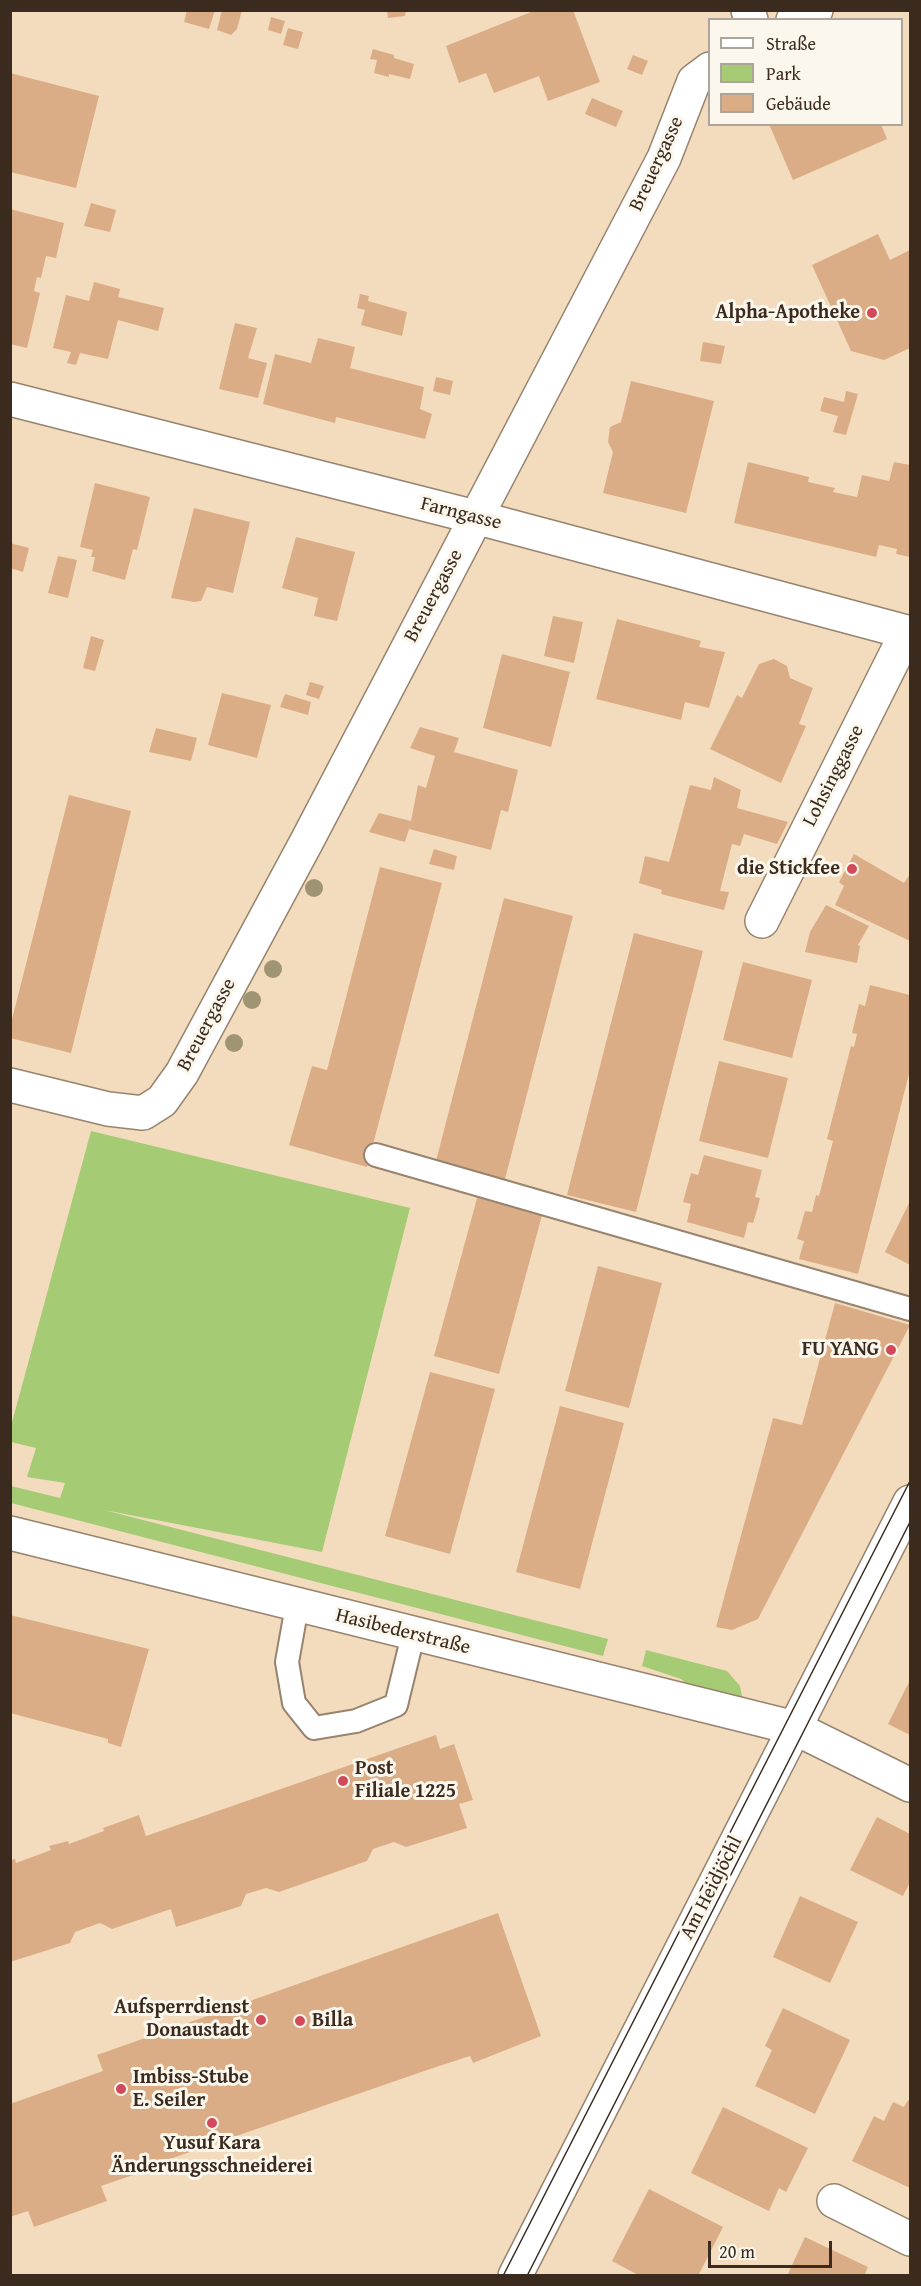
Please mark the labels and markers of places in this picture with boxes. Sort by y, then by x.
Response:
place label: Alpha-Apotheke [716,301,860,325]
marker: Alpha-Apotheke [865,306,879,320]
place label: die Stickfee [737,857,840,881]
marker: die Stickfee [845,862,859,876]
place label: FU YANG [802,1338,879,1362]
marker: FU YANG [884,1343,898,1357]
place label: Post Filiale 1225 [355,1757,456,1804]
marker: Post Filiale 1225 [336,1774,350,1788]
place label: Aufsperrdienst Donaustadt [114,1996,249,2043]
place label: Billa [312,2009,353,2033]
marker: Aufsperrdienst Donaustadt [254,2013,268,2027]
marker: Billa [293,2014,307,2028]
place label: Imbiss-Stube E. Seiler [133,2066,249,2113]
marker: Imbiss-Stube E. Seiler [114,2082,128,2096]
marker: Yusuf Kara Änderungsschneiderei [205,2116,219,2130]
place label: Yusuf Kara Änderungsschneiderei [112,2132,312,2179]

